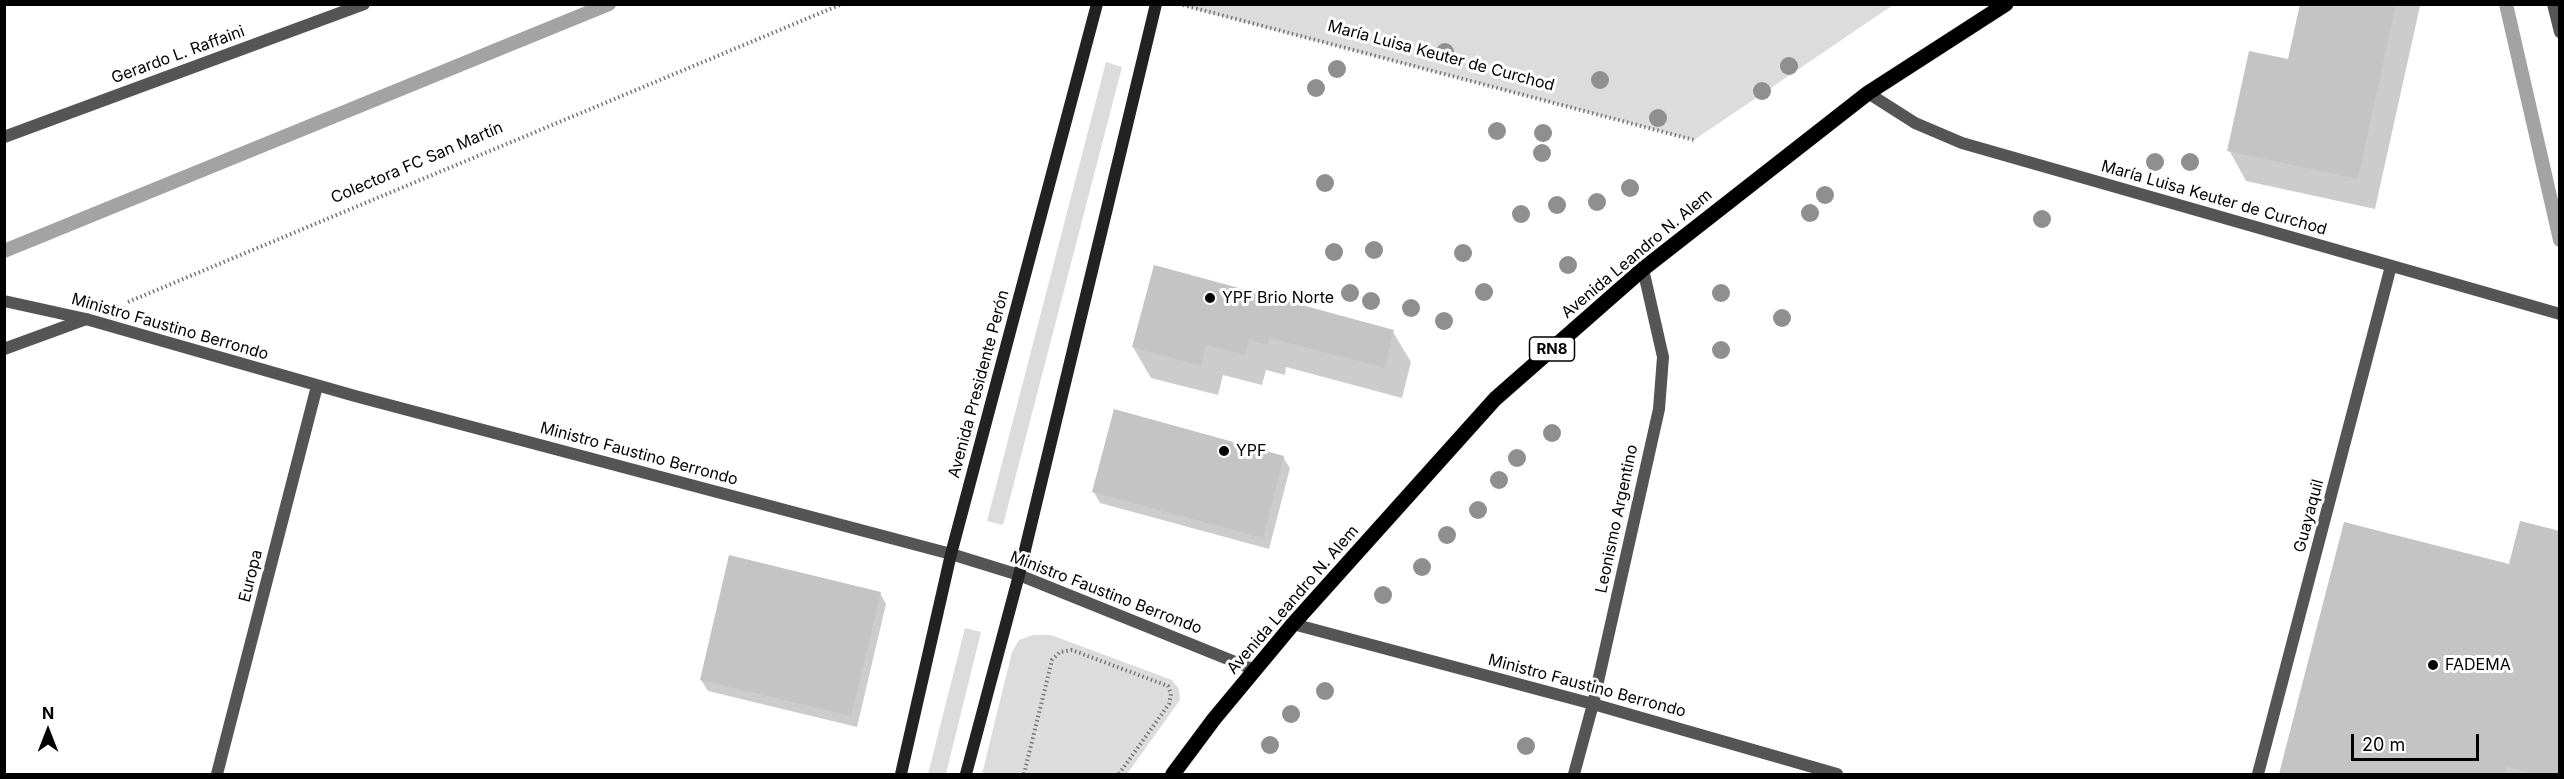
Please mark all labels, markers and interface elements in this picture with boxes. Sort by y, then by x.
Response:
street label: María Luisa Keuter de Curchod [1326,16,1556,96]
street label: Gerardo L. Raffaini [109,22,247,88]
street label: Colectora FC San Martín [328,118,506,208]
street label: María Luisa Keuter de Curchod [2099,157,2329,239]
street label: Avenida Leandro N. Alem [1558,185,1716,323]
street label: Avenida Presidente Perón [945,288,1013,480]
place label: YPF Brio Norte [1222,288,1334,308]
street label: Ministro Faustino Berrondo [69,290,271,364]
marker: YPF Brio Norte [1203,291,1217,305]
road number: RN8 [1530,337,1574,361]
street label: Ministro Faustino Berrondo [538,418,740,490]
place label: YPF [1236,441,1267,461]
street label: Leonismo Argentino [1592,443,1642,595]
marker: YPF [1217,444,1231,458]
street label: Guayaquil [2290,477,2328,555]
street label: Avenida Leandro N. Alem [1223,522,1363,678]
street label: Ministro Faustino Berrondo [1007,547,1205,639]
street label: Europa [235,548,267,604]
street label: Ministro Faustino Berrondo [1486,650,1688,722]
place label: FADEMA [2445,655,2511,675]
marker: FADEMA [2426,658,2440,672]
north arrow [18,701,78,761]
text: N [42,703,54,723]
scale bar [2354,722,2482,760]
text: 20 m [2362,734,2405,755]

